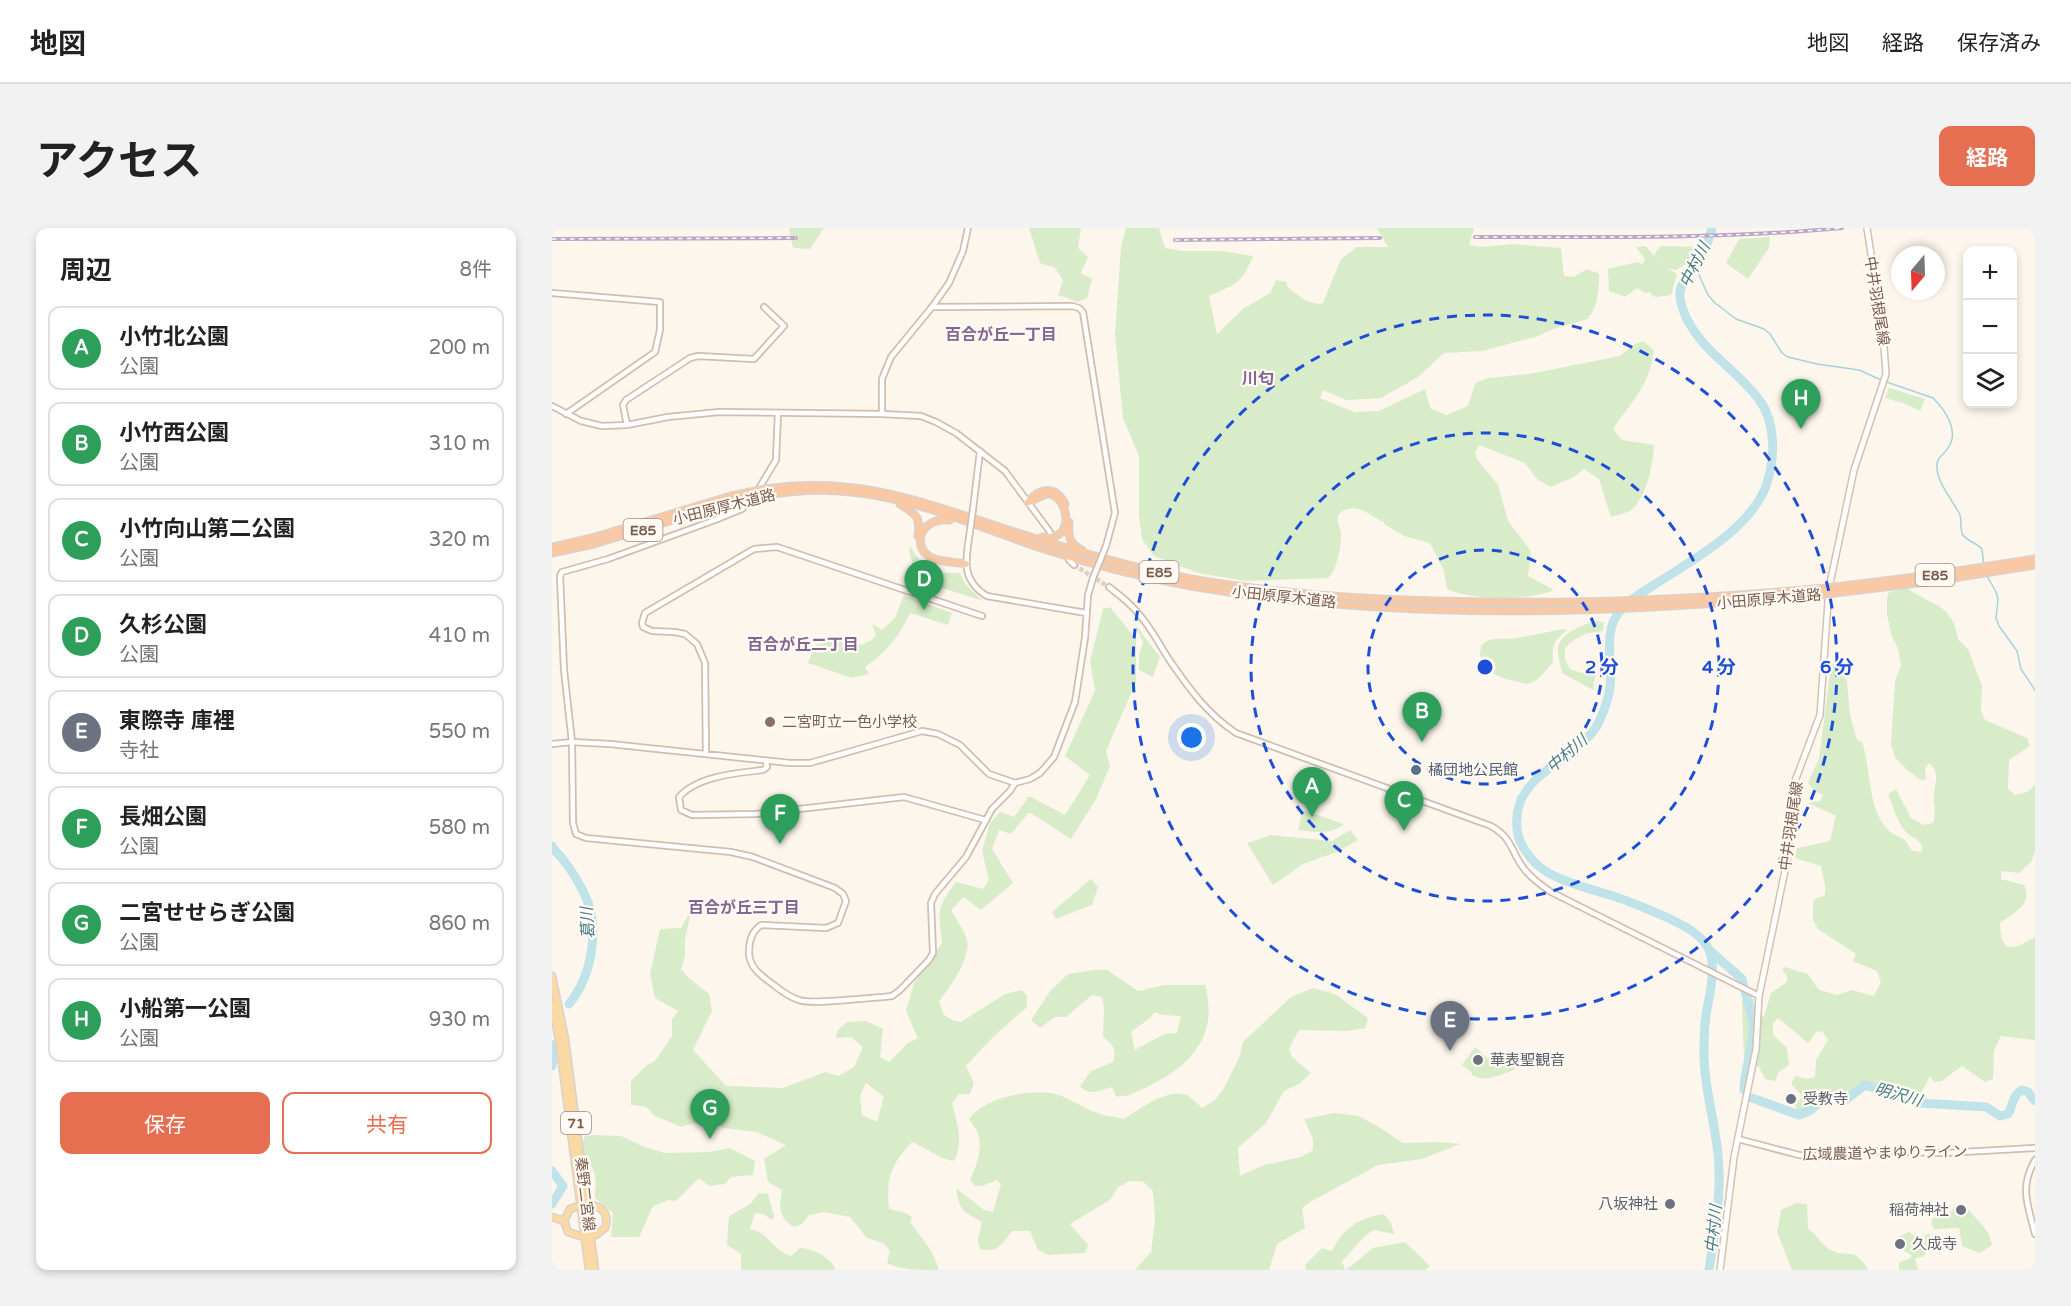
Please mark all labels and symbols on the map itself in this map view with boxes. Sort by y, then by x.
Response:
water label: 中村川 [1675,237,1716,291]
north arrow [1891,246,1945,300]
street label: 中井羽根尾線 [1861,255,1893,347]
district label: 百合が丘一丁目 [945,325,1057,345]
district label: 川匂 [1242,369,1274,389]
pin: H [1782,380,1820,429]
street label: 小田原厚木道路 [671,486,777,528]
road number: E85 [624,519,662,541]
pin: D [904,560,944,610]
road number: E85 [1140,561,1178,583]
road number: E85 [1916,564,1954,586]
street label: 小田原厚木道路 [1231,583,1337,611]
street label: 小田原厚木道路 [1716,585,1822,613]
district label: 百合が丘二丁目 [747,635,859,655]
text: 2 分 [1585,656,1619,678]
text: 4 分 [1702,656,1736,678]
text: 6 分 [1820,656,1854,678]
centre of rings [1475,657,1495,677]
pin: B [1402,692,1442,742]
place label: 二宮町立一色小学校 [782,713,917,731]
marker: 二宮町立一色小学校 [763,715,777,729]
your location [1177,723,1206,752]
water label: 中村川 [1542,729,1593,777]
place label: 橘団地公民館 [1428,761,1518,779]
marker: 橘団地公民館 [1409,763,1423,777]
pin: A [1292,768,1332,817]
street label: 中井羽根尾線 [1776,780,1806,872]
pin: C [1384,782,1424,831]
pin: F [760,794,800,844]
district label: 百合が丘三丁目 [688,898,800,918]
water label: 葛川 [577,904,599,940]
pin: E [1430,1002,1470,1051]
place label: 華表聖観音 [1490,1051,1565,1069]
marker: 華表聖観音 [1471,1053,1485,1067]
water label: 明沢川 [1872,1079,1926,1112]
pin: G [690,1090,730,1139]
place label: 受教寺 [1803,1090,1848,1108]
marker: 受教寺 [1784,1092,1798,1106]
road number: 71 [561,1112,591,1134]
street label: 広域農道やまゆりライン [1802,1143,1968,1163]
street label: 秦野二宮線 [571,1156,599,1232]
place label: 八坂神社 [1598,1195,1658,1213]
marker: 八坂神社 [1663,1197,1677,1211]
place label: 稲荷神社 [1889,1201,1949,1219]
water label: 中村川 [1702,1202,1727,1254]
marker: 稲荷神社 [1954,1203,1968,1217]
place label: 久成寺 [1912,1235,1957,1253]
marker: 久成寺 [1893,1237,1907,1251]

